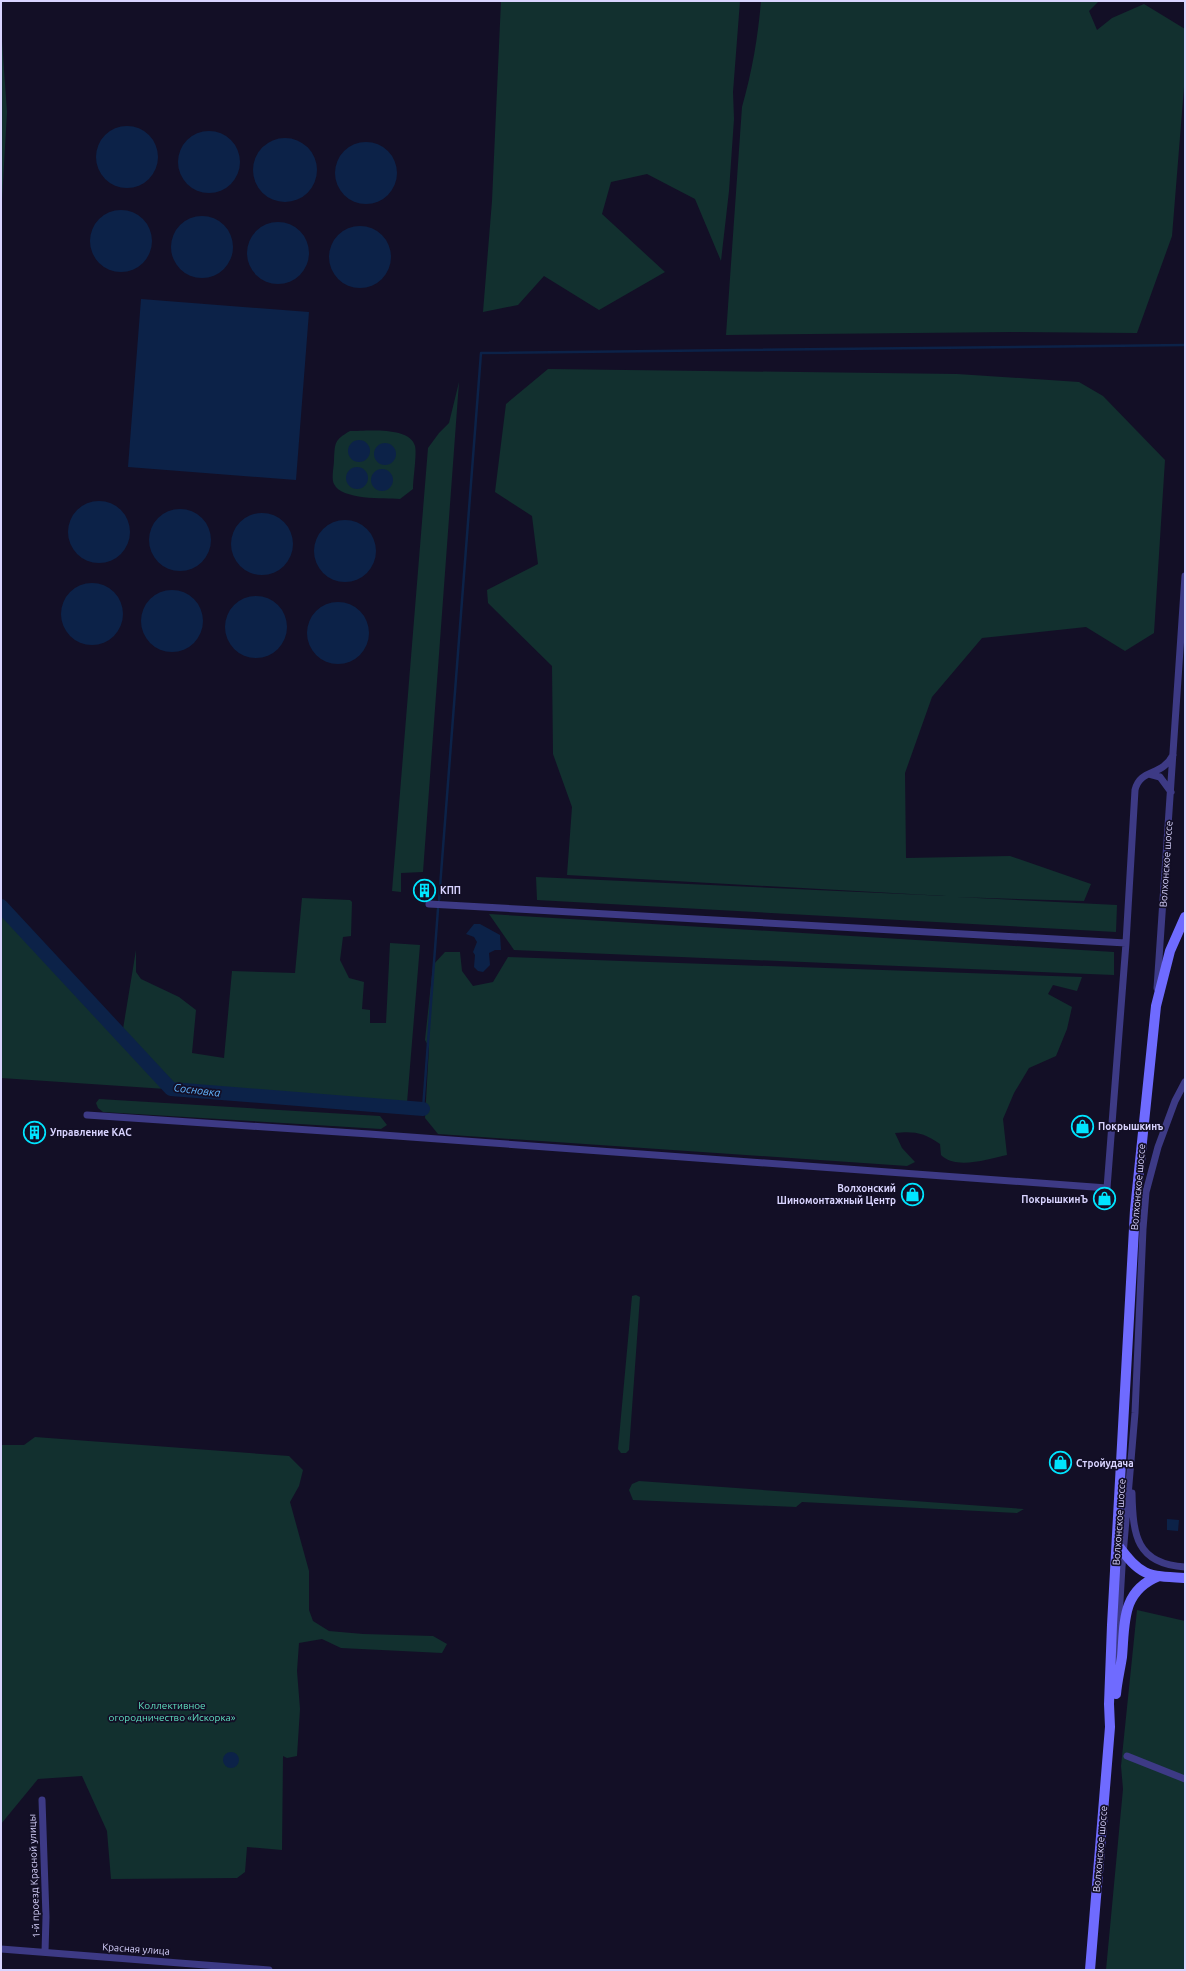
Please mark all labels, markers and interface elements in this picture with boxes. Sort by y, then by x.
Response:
street label: Волхонское шоссе [1157,820,1175,908]
building icon: КПП [412,877,438,903]
place label: КПП [440,885,461,896]
water label: Сосновка [173,1081,221,1099]
shop icon: Покрышкинъ [1069,1113,1095,1139]
building icon: Управление КАС [22,1119,48,1145]
place label: Покрышкинъ [1098,1121,1163,1132]
place label: Управление КАС [50,1127,132,1138]
street label: Волхонское шоссе [1129,1143,1147,1231]
shop icon: Волхонский Шиномонтажный Центр [899,1181,925,1207]
place label: Волхонский Шиномонтажный Центр [777,1183,896,1206]
shop icon: ПокрышкинЪ [1091,1186,1117,1212]
place label: ПокрышкинЪ [1021,1194,1088,1205]
shop icon: Стройудача [1048,1450,1074,1476]
place label: Стройудача [1076,1458,1134,1469]
street label: Волхонское шоссе [1110,1478,1128,1566]
park label: Коллективное огородничество «Искорка» [109,1700,236,1723]
street label: Волхонское шоссе [1091,1805,1109,1893]
street label: 1-й проезд Красной улицы [26,1814,42,1938]
street label: Красная улица [102,1941,170,1957]

